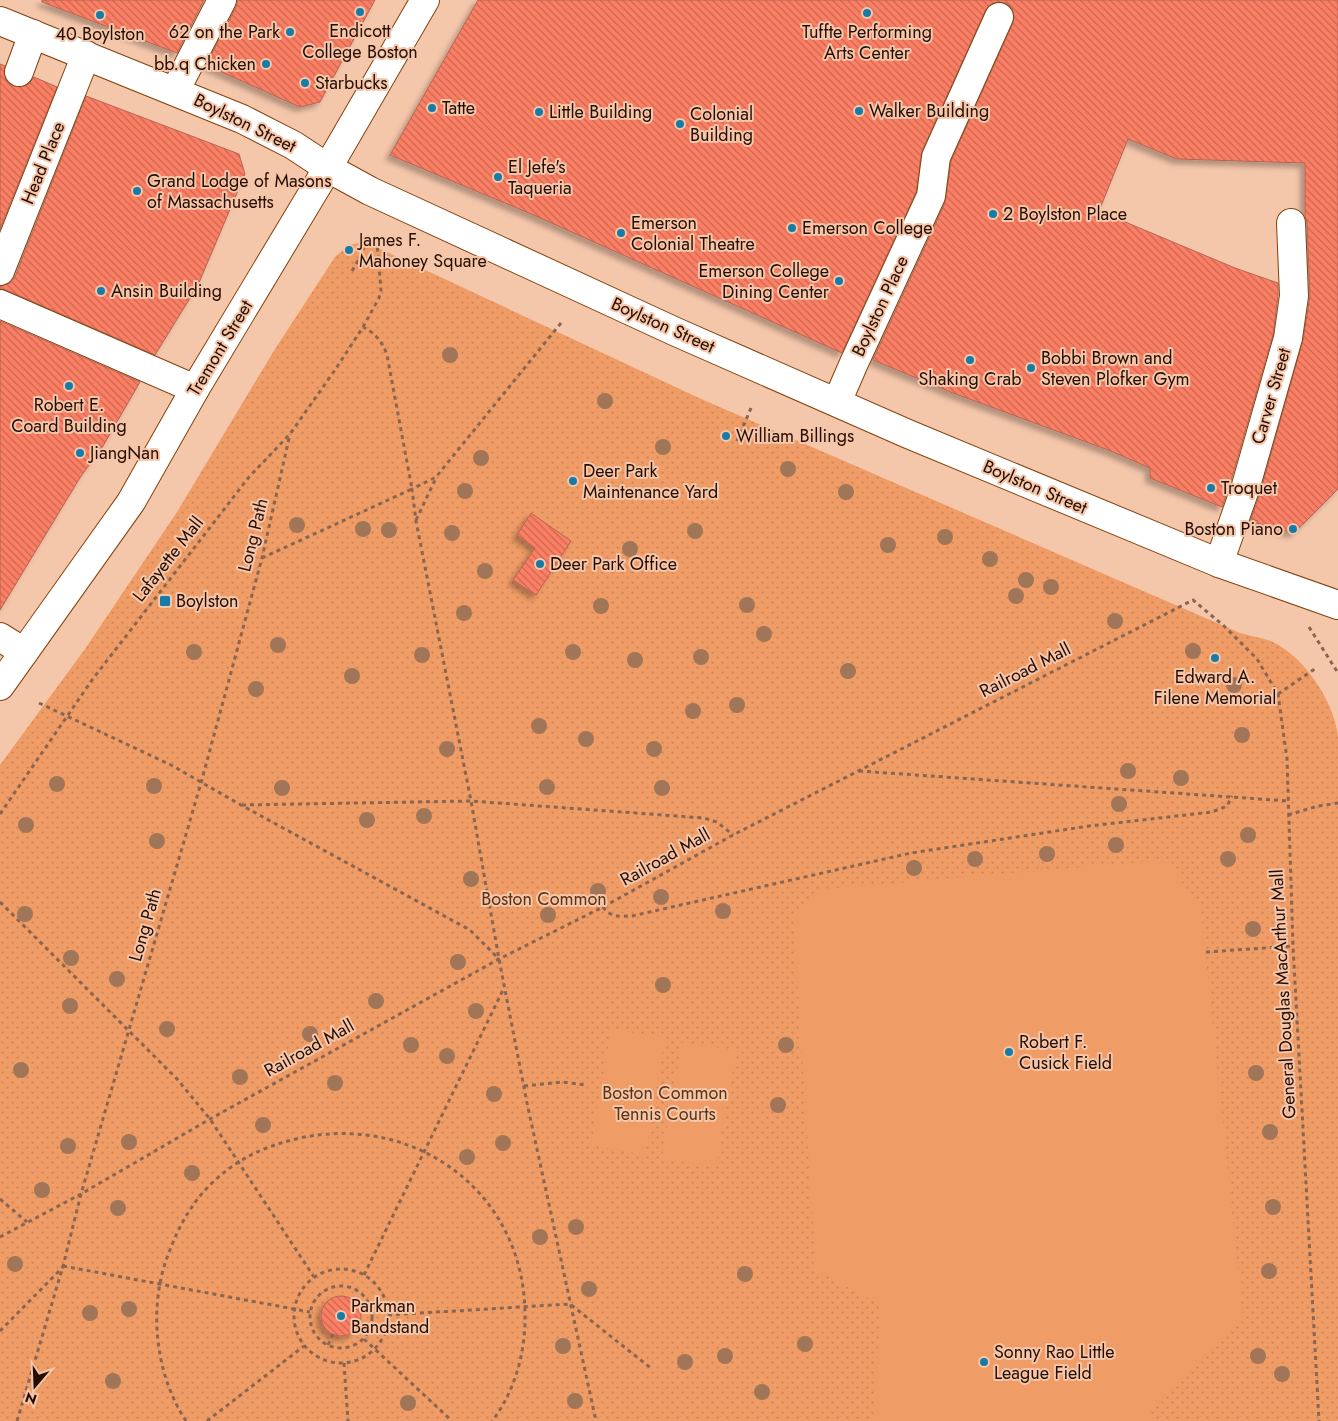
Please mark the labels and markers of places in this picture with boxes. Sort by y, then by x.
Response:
marker: Endicott College Boston [354,6,366,18]
marker: Tuffte Performing Arts Center [861,7,873,19]
marker: 40 Boylston [94,9,106,21]
place label: Endicott College Boston [302,18,418,65]
place label: 62 on the Park [169,19,280,45]
place label: Tuffte Performing Arts Center [802,19,932,66]
place label: 40 Boylston [55,21,145,47]
marker: 62 on the Park [284,26,296,38]
place label: bb.q Chicken [154,51,256,77]
marker: bb.q Chicken [260,58,272,70]
place label: Starbucks [315,70,388,96]
marker: Starbucks [299,77,311,89]
place label: Tatte [442,95,475,121]
place label: Walker Building [869,98,989,124]
place label: Little Building [549,99,652,125]
place label: Colonial Building [690,101,753,148]
marker: Tatte [426,102,438,114]
marker: Walker Building [853,105,865,117]
marker: Little Building [533,106,545,118]
marker: Colonial Building [674,118,686,130]
place label: El Jefe's Taqueria [508,154,572,201]
place label: Grand Lodge of Masons of Massachusetts [147,168,331,215]
marker: El Jefe's Taqueria [492,171,504,183]
marker: Grand Lodge of Masons of Massachusetts [131,185,143,197]
place label: 2 Boylston Place [1003,201,1127,227]
marker: 2 Boylston Place [987,208,999,220]
place label: Emerson Colonial Theatre [631,210,755,257]
place label: Emerson College [802,215,933,241]
marker: Emerson College [786,222,798,234]
place label: James F. Mahoney Square [357,227,487,274]
marker: Emerson Colonial Theatre [615,227,627,239]
marker: James F. Mahoney Square [343,244,355,256]
place label: Emerson College Dining Center [698,258,830,305]
marker: Emerson College Dining Center [833,275,845,287]
place label: Ansin Building [111,278,222,304]
marker: Ansin Building [95,285,107,297]
place label: Bobbi Brown and Steven Plofker Gym [1041,345,1190,392]
marker: Shaking Crab [964,354,976,366]
marker: Bobbi Brown and Steven Plofker Gym [1025,362,1037,374]
place label: Shaking Crab [918,366,1022,392]
marker: Robert E. Coard Building [63,380,75,392]
place label: Robert E. Coard Building [11,392,127,439]
place label: William Billings [736,423,854,449]
marker: William Billings [720,430,732,442]
place label: JiangNan [88,440,159,466]
marker: JiangNan [74,447,86,459]
place label: Deer Park Maintenance Yard [583,458,718,505]
marker: Deer Park Maintenance Yard [567,475,579,487]
place label: Troquet [1221,475,1278,501]
marker: Troquet [1205,482,1217,494]
place label: Boston Piano [1184,516,1283,542]
marker: Boston Piano [1287,523,1299,535]
place label: Deer Park Office [550,551,677,577]
marker: Deer Park Office [534,558,546,570]
place label: Boylston [176,588,239,614]
marker: Boylston [158,594,172,608]
marker: Edward A. Filene Memorial [1209,652,1221,664]
place label: Edward A. Filene Memorial [1154,664,1276,711]
place label: Robert F. Cusick Field [1019,1029,1112,1076]
marker: Robert F. Cusick Field [1003,1046,1015,1058]
place label: Parkman Bandstand [351,1293,429,1340]
marker: Parkman Bandstand [335,1310,347,1322]
place label: Sonny Rao Little League Field [994,1339,1115,1386]
marker: Sonny Rao Little League Field [978,1356,990,1368]

